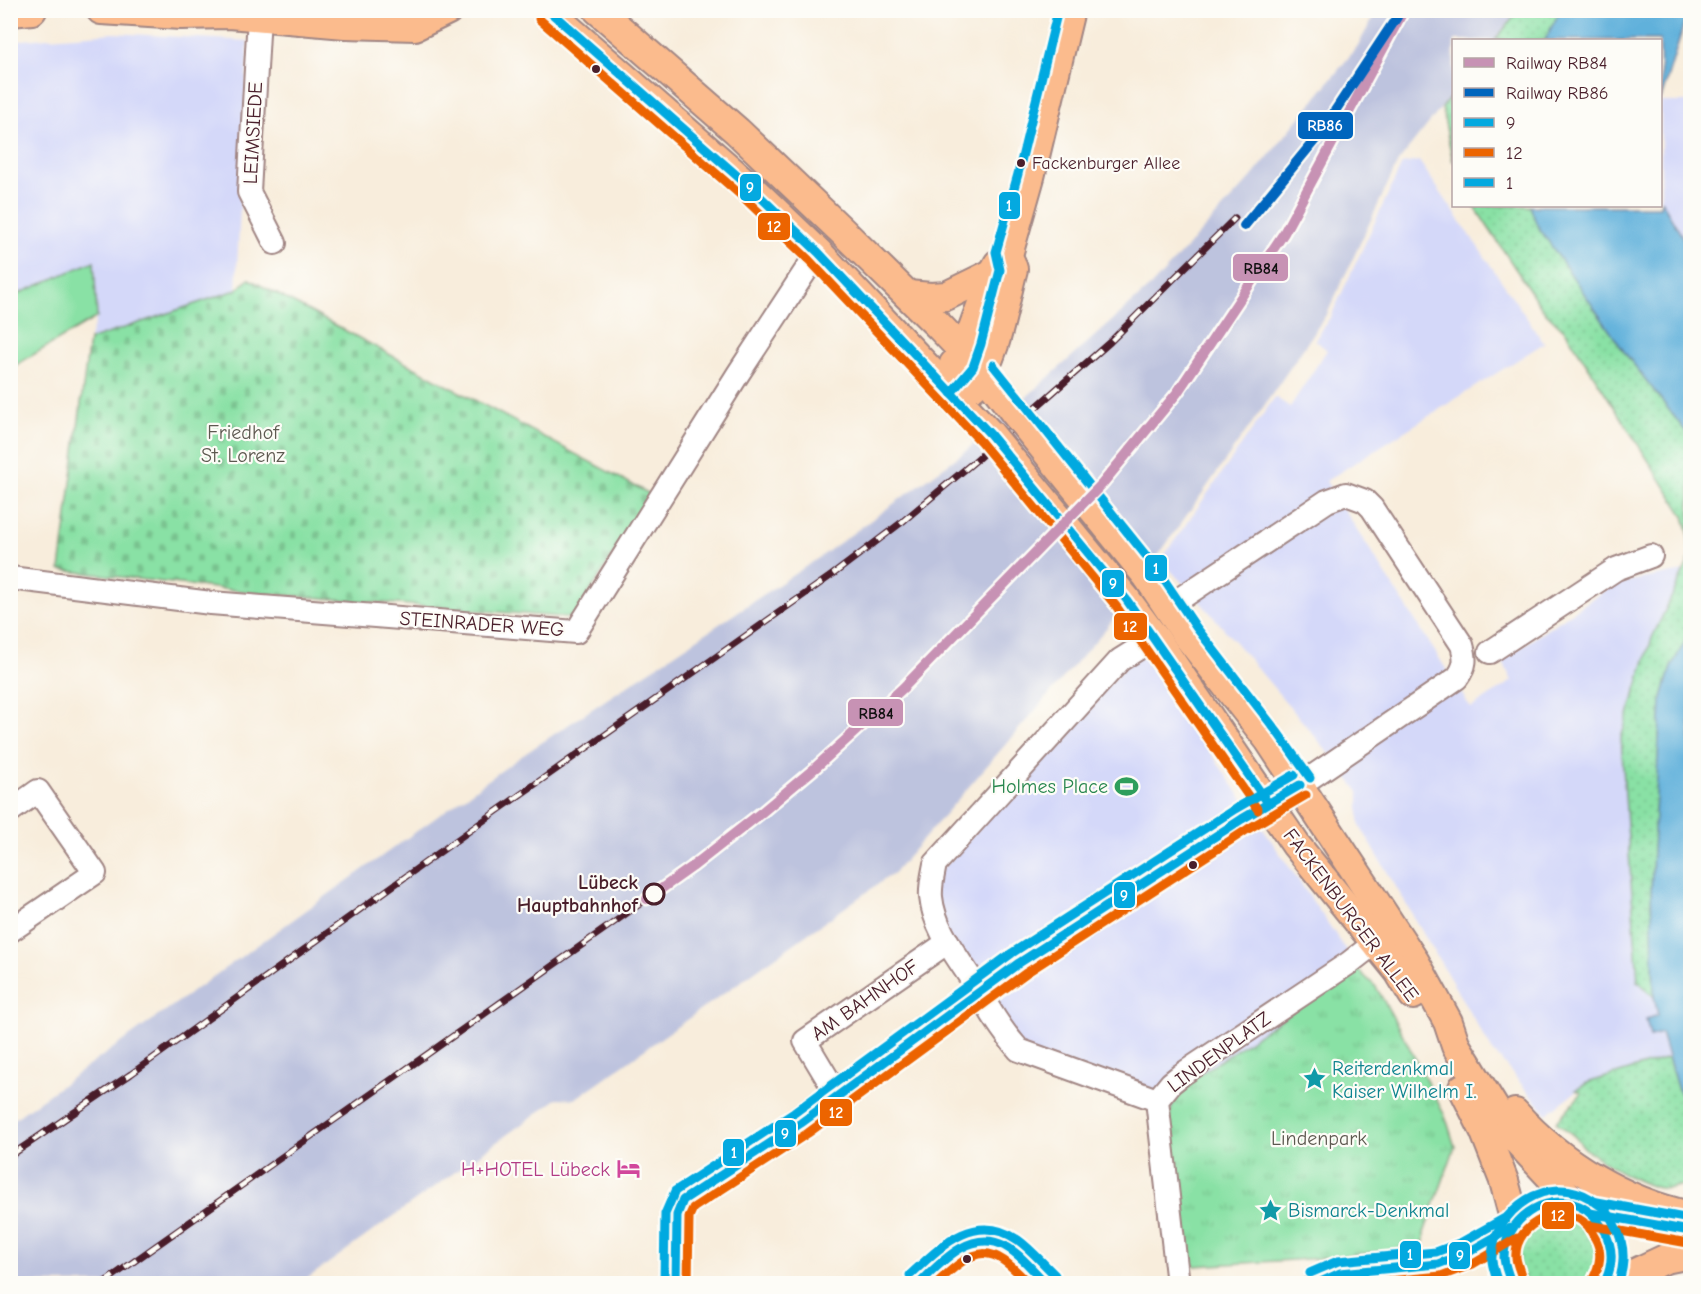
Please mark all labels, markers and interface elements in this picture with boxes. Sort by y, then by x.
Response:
legend [1452,39,1662,207]
text: Railway RB84 [1506,53,1607,74]
unlabelled marker [590,63,602,75]
street label: LEIMSIEDE [239,81,267,185]
text: Railway RB86 [1506,83,1609,104]
line badge: RB86 [1297,111,1354,140]
text: 9 [1506,113,1516,134]
text: RB86 [1307,117,1343,135]
text: 12 [1506,143,1523,164]
place label: Fackenburger Allee [1032,153,1180,174]
marker: Fackenburger Allee [1015,157,1027,169]
line badge: 9 [739,173,762,202]
text: 1 [1506,173,1513,194]
text: 9 [746,179,754,197]
line badge: 1 [998,191,1021,220]
text: 1 [1006,197,1012,215]
line badge: 12 [757,212,791,241]
text: 12 [767,218,781,236]
line badge: RB84 [1232,253,1289,282]
text: RB84 [1244,260,1278,278]
park label: Friedhof St. Lorenz [201,421,285,467]
line badge: 1 [1144,554,1168,582]
text: 1 [1153,560,1159,578]
line badge: 9 [1101,569,1125,598]
text: 9 [1109,575,1117,593]
street label: STEINRADER WEG [399,607,565,641]
line badge: 12 [1113,612,1148,641]
text: 12 [1123,618,1137,636]
line badge: RB84 [847,698,904,727]
text: RB84 [859,705,893,723]
sports icon: Holmes Place [1113,773,1139,799]
place label: Holmes Place [991,775,1108,798]
street label: FACKENBURGER ALLEE [1278,824,1424,1006]
unlabelled marker [1187,859,1199,871]
place label: Lübeck Hauptbahnhof [517,871,640,917]
line badge: 9 [1113,881,1136,909]
marker: Lübeck Hauptbahnhof [643,883,665,905]
text: 9 [1120,887,1128,905]
street label: AM BAHNHOF [807,954,923,1045]
street label: LINDENPLATZ [1163,1007,1275,1097]
place label: Reiterdenkmal Kaiser Wilhelm I. [1332,1057,1476,1103]
place icon: Reiterdenkmal Kaiser Wilhelm I. [1301,1066,1327,1092]
line badge: 12 [819,1098,853,1127]
text: 12 [829,1104,843,1122]
line badge: 9 [774,1119,797,1148]
text: 9 [781,1125,789,1143]
park label: Lindenpark [1271,1127,1367,1150]
line badge: 1 [722,1138,745,1167]
text: 1 [731,1144,737,1162]
hotel icon: H+HOTEL Lübeck [615,1156,641,1182]
place label: H+HOTEL Lübeck [461,1158,610,1181]
place icon: Bismarck-Denkmal [1257,1197,1283,1223]
place label: Bismarck-Denkmal [1288,1199,1449,1222]
line badge: 12 [1541,1201,1575,1230]
text: 12 [1551,1207,1565,1225]
line badge: 1 [1399,1240,1422,1269]
line badge: 9 [1448,1241,1471,1270]
text: 1 [1407,1246,1413,1264]
text: 9 [1456,1247,1464,1265]
unlabelled marker [961,1253,973,1265]

